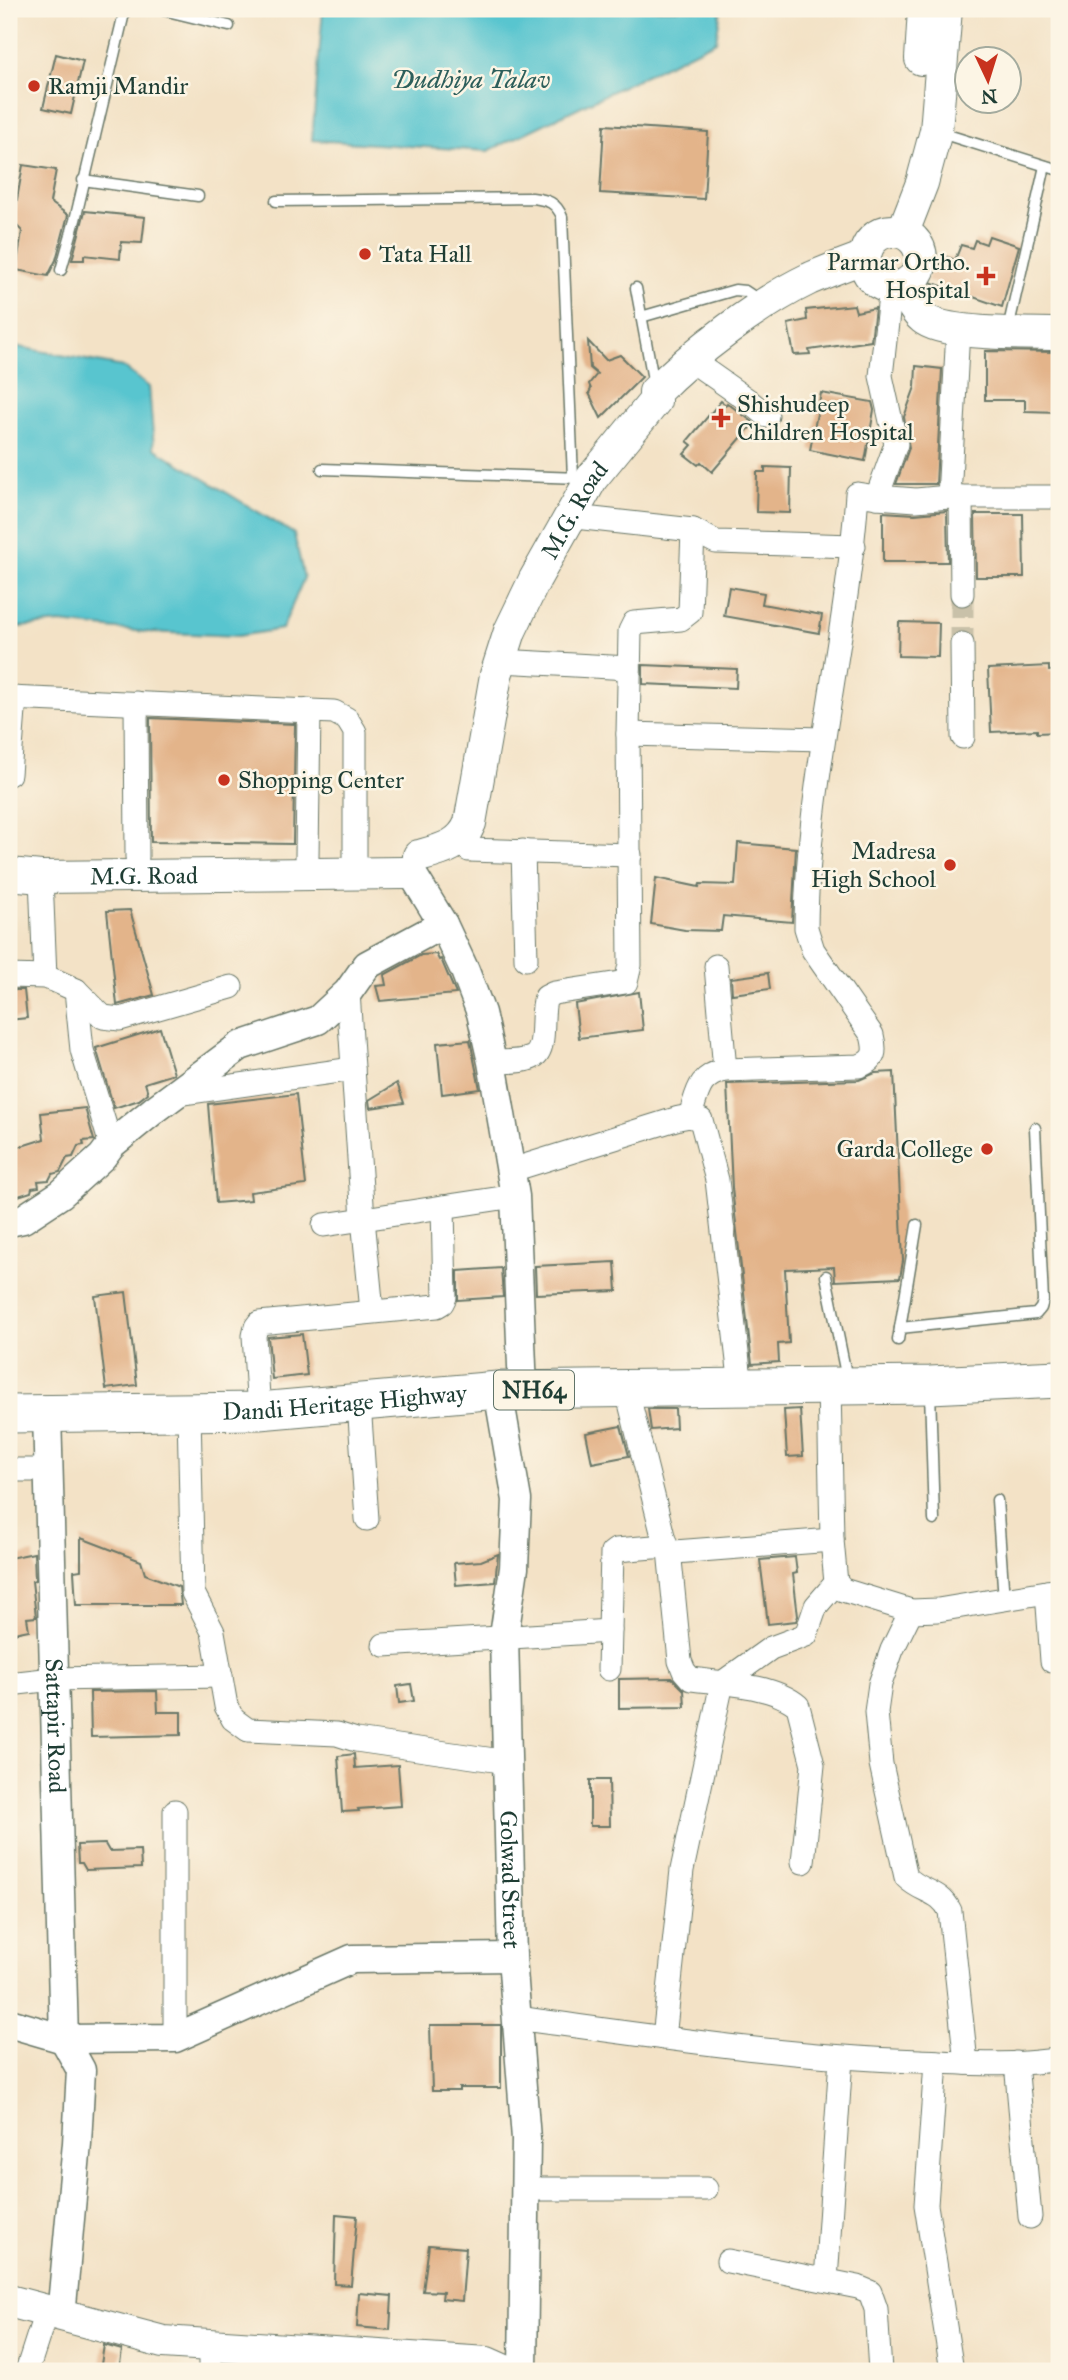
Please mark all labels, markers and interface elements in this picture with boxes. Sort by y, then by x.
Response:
north arrow [953,46,1023,116]
water label: Dudhiya Talav [391,63,551,95]
place label: Ramji Mandir [48,71,188,101]
marker: Ramji Mandir [26,78,42,94]
text: N [980,84,998,108]
place label: Tata Hall [379,239,472,269]
marker: Tata Hall [357,246,373,262]
place label: Parmar Ortho. Hospital [827,247,970,305]
marker: Parmar Ortho. Hospital [976,266,996,286]
place label: Shishudeep Children Hospital [737,389,914,447]
marker: Shishudeep Children Hospital [711,408,731,428]
street label: M.G. Road [534,455,615,564]
place label: Shopping Center [238,765,404,795]
marker: Shopping Center [216,772,232,788]
place label: Madresa High School [811,836,937,894]
marker: Madresa High School [942,857,958,873]
street label: M.G. Road [90,860,198,891]
place label: Garda College [836,1134,973,1164]
marker: Garda College [979,1141,995,1157]
road number: NH64 [494,1371,574,1410]
street label: Dandi Heritage Highway [222,1378,469,1426]
street label: Sattapir Road [39,1658,72,1794]
street label: Golwad Street [493,1810,527,1950]

